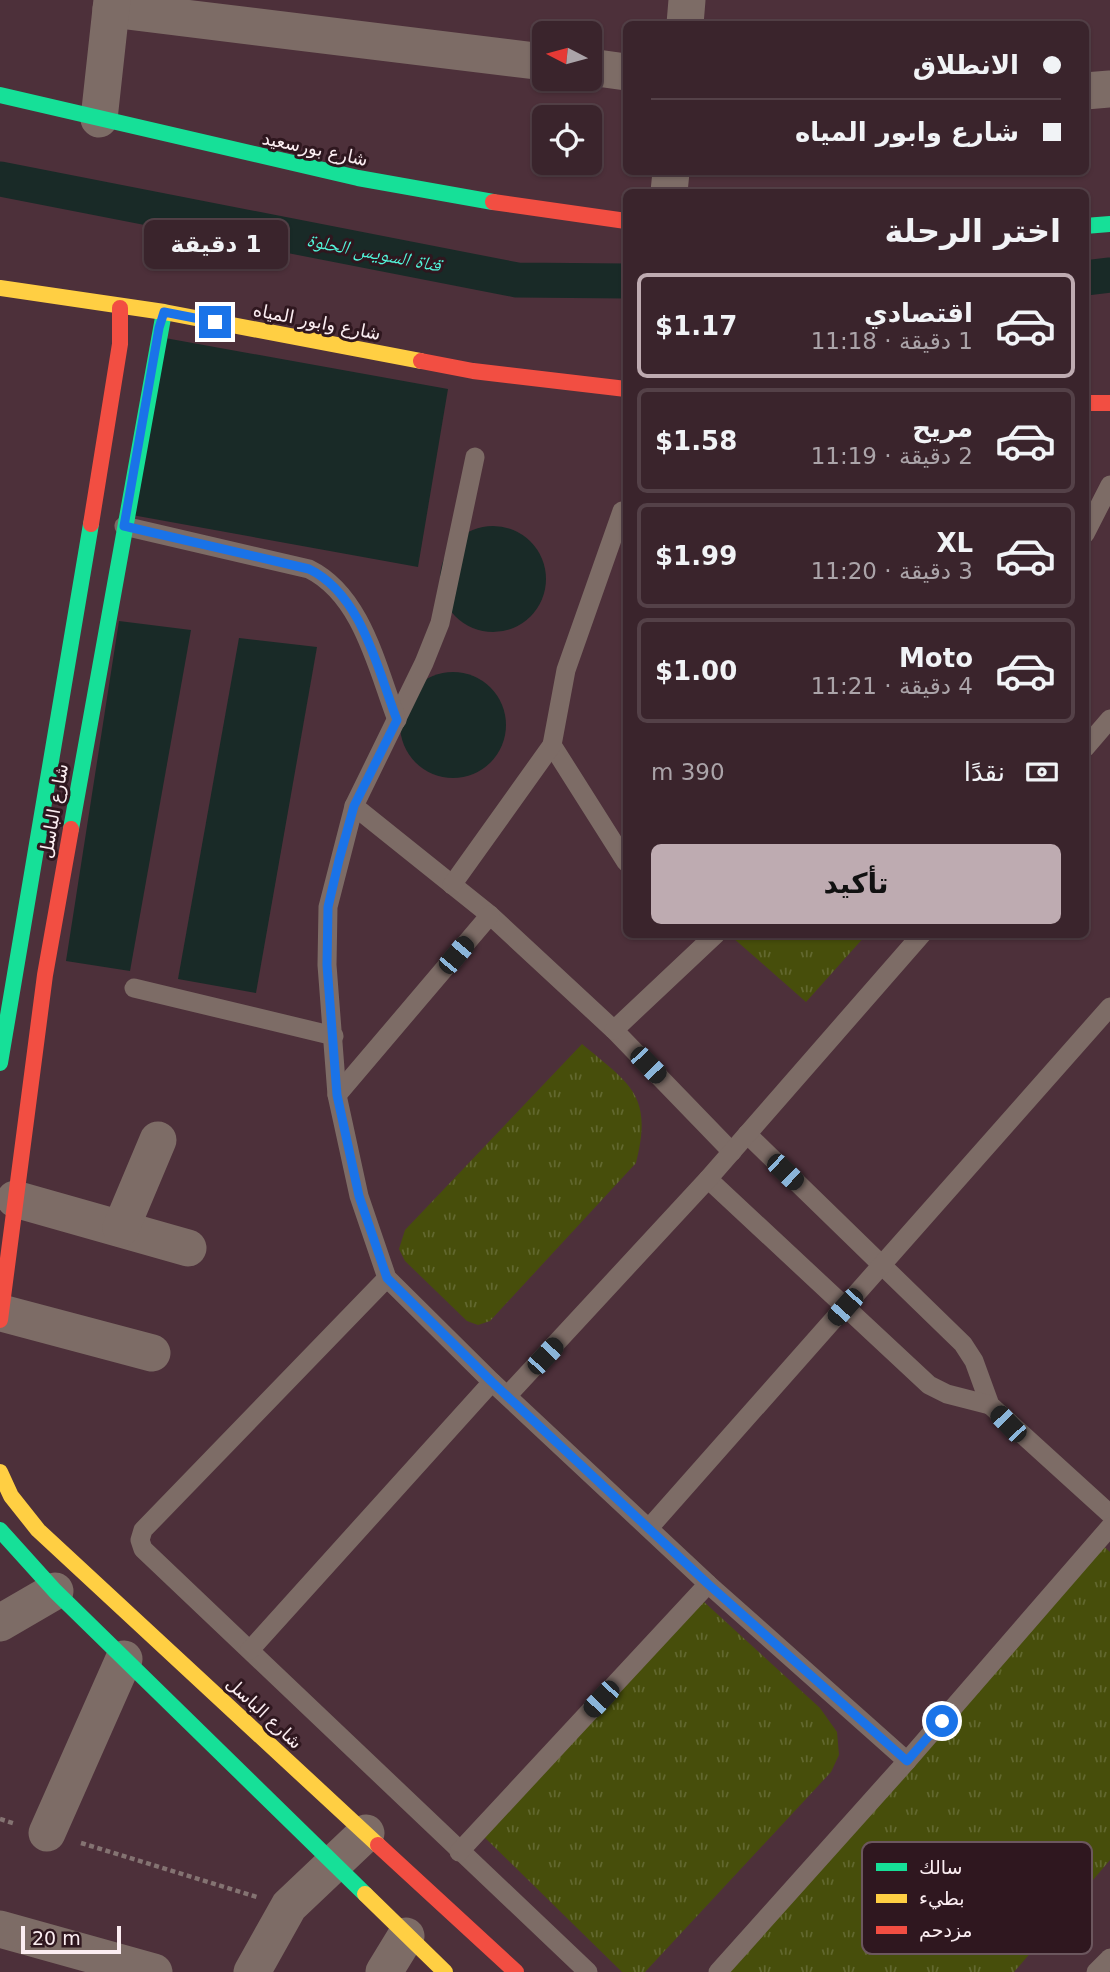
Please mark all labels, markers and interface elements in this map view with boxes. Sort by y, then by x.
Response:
north arrow [532,21,602,91]
map controls [532,21,602,175]
text: الانطلاق [913,50,1019,80]
button: locate [532,105,602,175]
text: شارع وابور المياه [795,117,1019,147]
street label: شارع بورسعيد [260,127,370,171]
text: اختر الرحلة [884,212,1061,250]
callout: 1 دقيقة [143,220,287,270]
water label: قناة السويس الحلوة [305,228,446,277]
text: 1 دقيقة [171,231,261,257]
icon: car [994,294,1057,357]
text: اقتصادي [864,298,973,328]
street label: شارع وابور المياه [251,299,383,345]
route end [199,306,231,338]
text: $1.17 [655,311,737,341]
text: 1 دقيقة · 11:18 [811,328,973,354]
icon: car [994,409,1057,472]
text: مريح [912,413,973,443]
text: $1.58 [655,426,737,456]
text: 2 دقيقة · 11:19 [811,443,973,469]
icon: car [994,524,1057,587]
text: XL [936,528,973,558]
text: $1.99 [655,541,737,571]
text: 3 دقيقة · 11:20 [811,558,973,584]
icon: car [994,639,1057,702]
text: Moto [899,643,973,673]
text: $1.00 [655,656,737,686]
text: 4 دقيقة · 11:21 [811,673,973,699]
icon: cash [1023,753,1061,791]
text: نقدًا [964,757,1005,787]
text: 390 m [651,759,725,785]
street label: شارع الباسل [35,762,73,860]
button: تأكيد [651,844,1061,924]
car [435,932,478,978]
car [626,1043,671,1087]
car [763,1150,808,1194]
car [824,1284,867,1330]
car [523,1333,568,1379]
car [986,1402,1031,1446]
street label: شارع الباسل [221,1672,307,1754]
car [579,1676,624,1722]
route start [926,1705,958,1737]
legend [862,1842,1092,1954]
text: سالك [919,1856,963,1878]
text: بطيء [919,1887,965,1910]
text: مزدحم [919,1919,973,1942]
scale bar [21,1923,121,1955]
text: 20 m [32,1927,81,1949]

